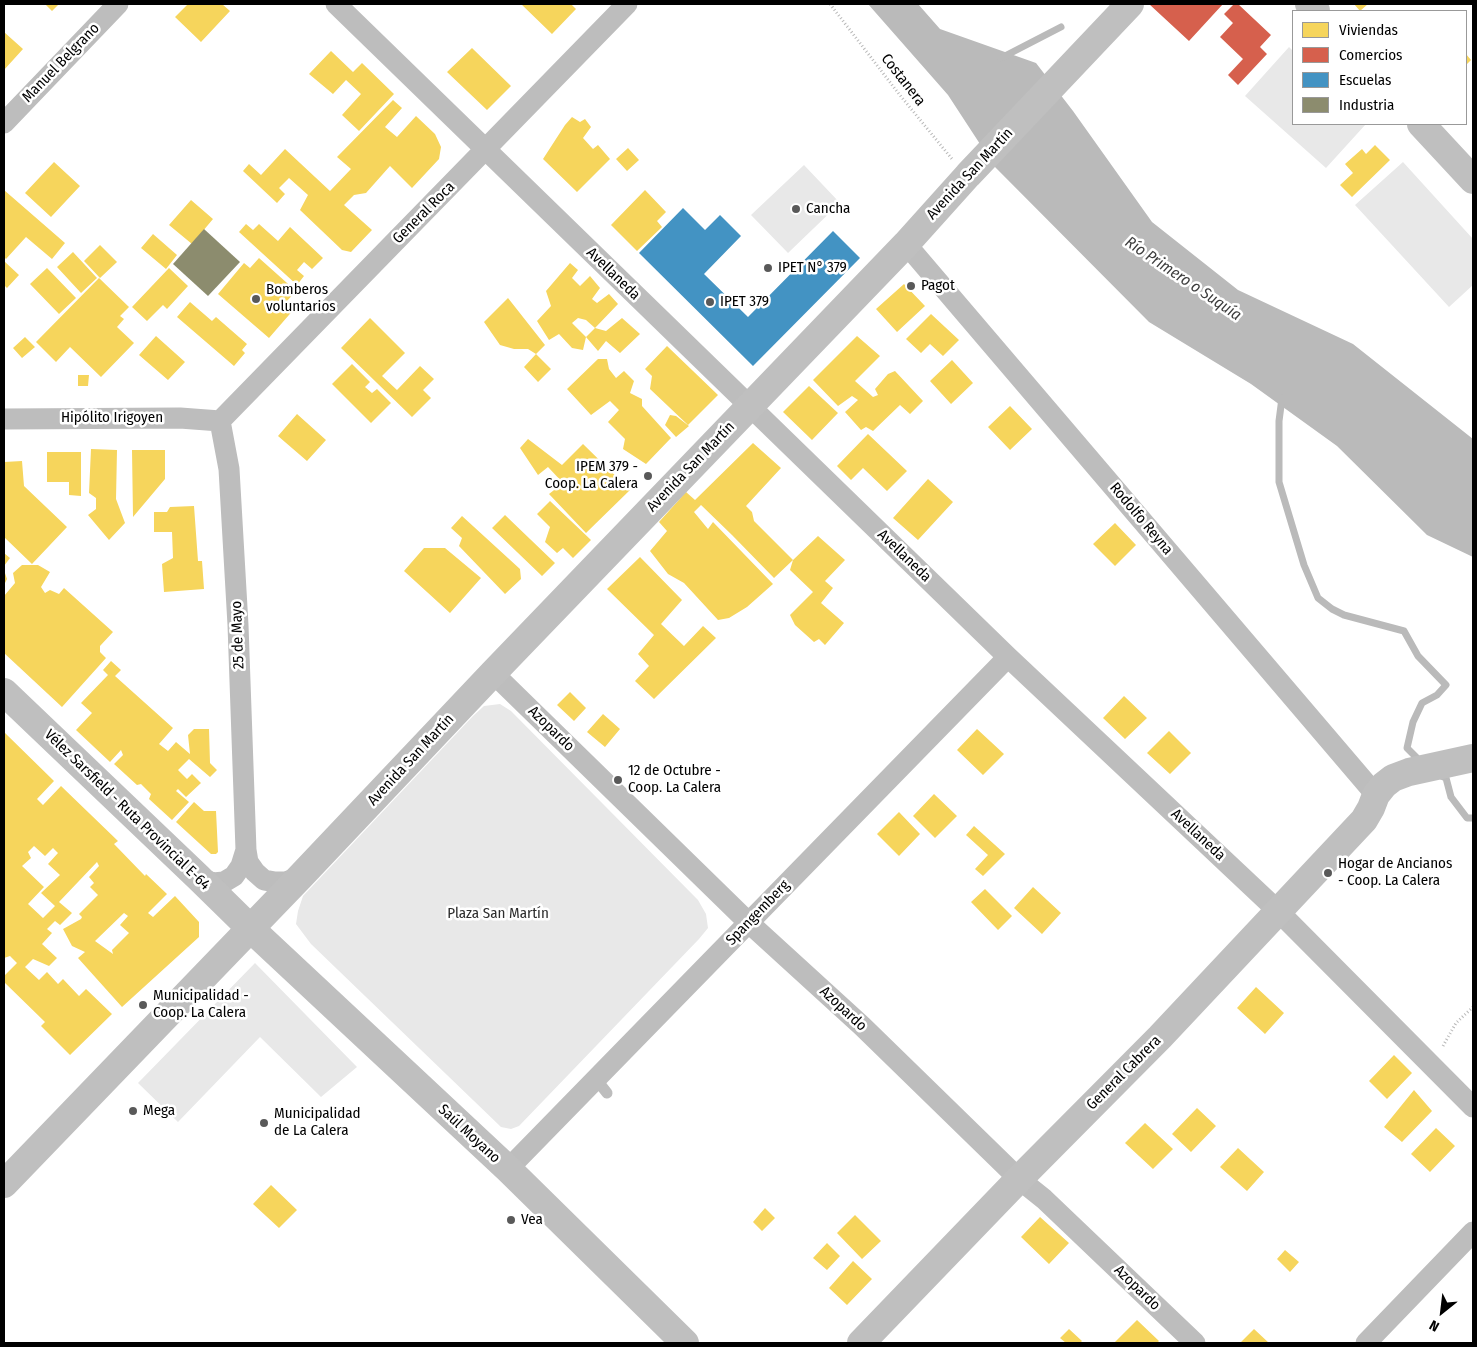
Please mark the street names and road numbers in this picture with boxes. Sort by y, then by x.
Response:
street label: Manuel Belgrano [19,20,103,106]
street label: Costanera [877,50,929,110]
street label: Avenida San Martín [923,125,1017,223]
street label: General Roca [389,178,459,248]
street label: Avellaneda [582,244,644,304]
street label: Hipólito Irigoyen [61,409,163,427]
street label: Avenida San Martín [643,418,739,516]
street label: Rodolfo Reyna [1106,479,1176,559]
street label: Avellaneda [873,526,935,586]
street label: 25 de Mayo [228,601,248,669]
street label: Azopardo [524,703,578,755]
street label: Avenida San Martín [364,711,458,809]
street label: Vélez Sarsfield - Ruta Provincial E-64 [40,726,214,894]
street label: Avellaneda [1167,805,1229,865]
street label: Spangemberg [722,877,794,949]
street label: Azopardo [816,983,870,1035]
street label: General Cabrera [1083,1032,1165,1114]
street label: Saúl Moyano [434,1101,504,1167]
street label: Azopardo [1110,1262,1164,1314]

